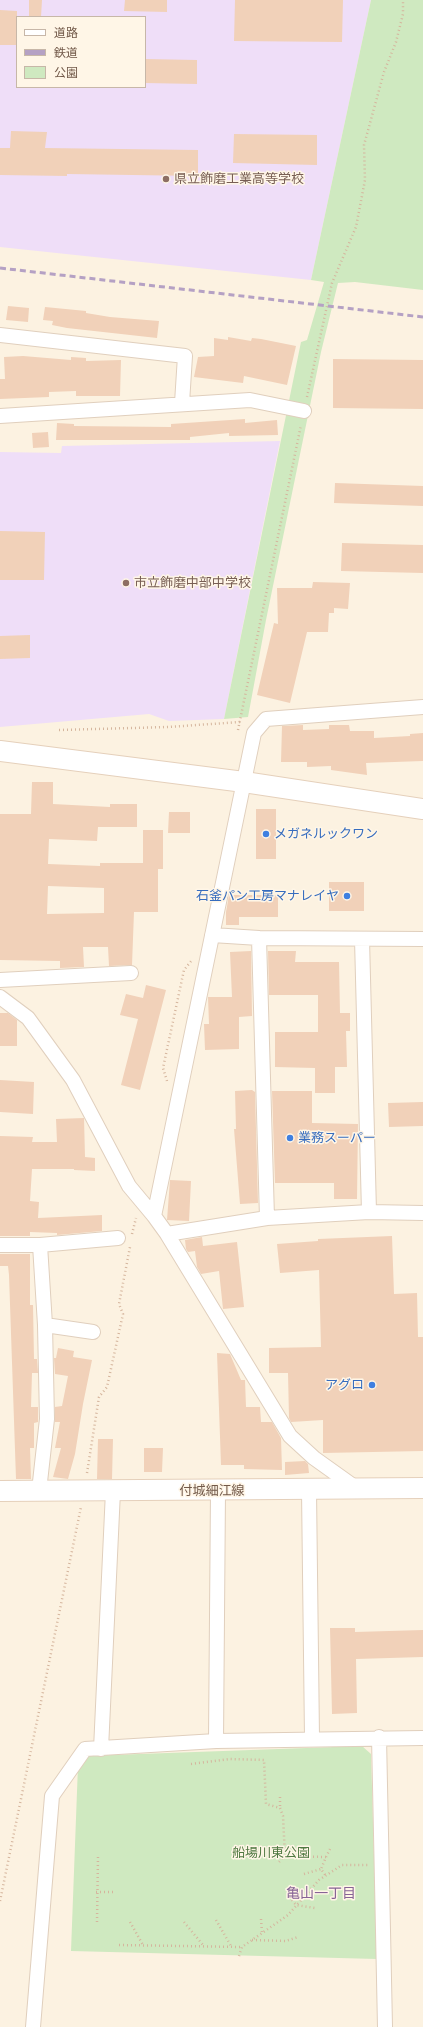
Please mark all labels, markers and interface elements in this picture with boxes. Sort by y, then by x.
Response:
legend [16,16,146,88]
text: 道路 [54,24,78,41]
text: 鉄道 [54,44,78,61]
text: 公園 [54,64,78,81]
place label: 県立飾磨工業高等学校 [174,171,304,187]
marker: 県立飾磨工業高等学校 [161,174,171,184]
place label: 市立飾磨中部中学校 [134,575,251,591]
marker: 市立飾磨中部中学校 [121,578,131,588]
place label: メガネルックワン [274,826,378,842]
marker: メガネルックワン [261,829,271,839]
place label: 石釜パン工房マナレイヤ [196,888,339,904]
marker: 石釜パン工房マナレイヤ [342,891,352,901]
place label: 業務スーパー [298,1130,376,1146]
marker: 業務スーパー [285,1133,295,1143]
place label: アグロ [325,1377,364,1393]
marker: アグロ [367,1380,377,1390]
street label: 付城細江線 [180,1483,244,1499]
park label: 船場川東公園 [232,1845,310,1861]
district label: 亀山一丁目 [286,1886,356,1902]

